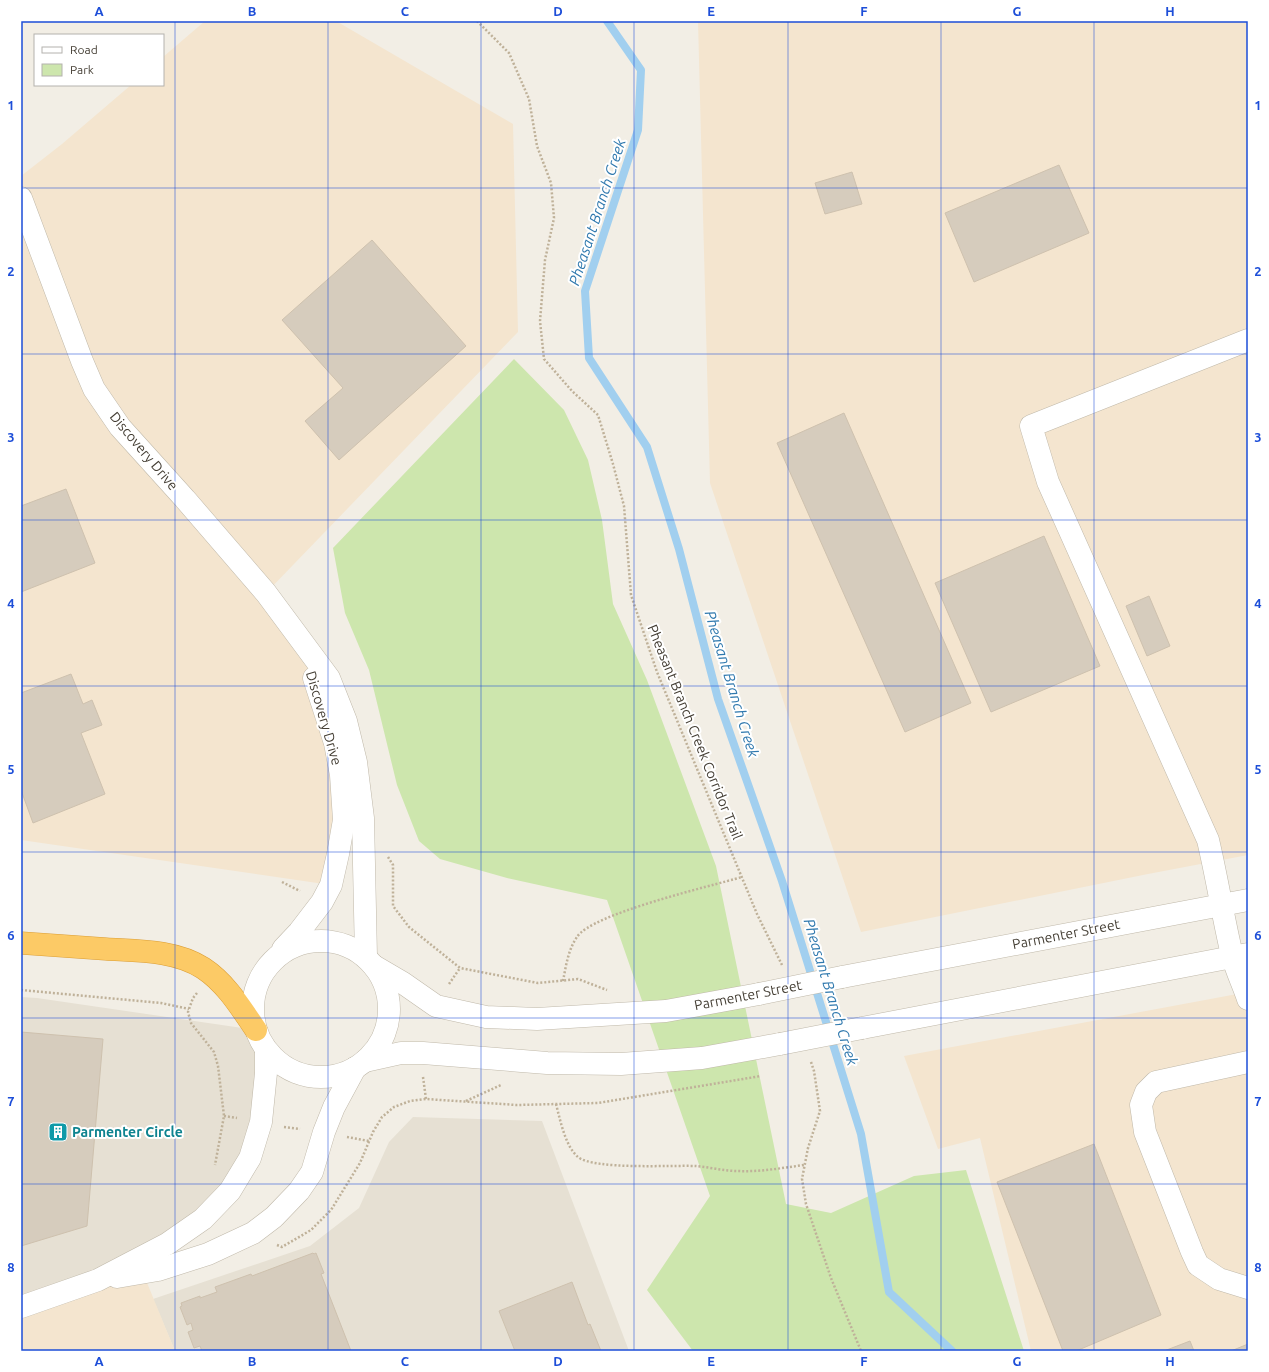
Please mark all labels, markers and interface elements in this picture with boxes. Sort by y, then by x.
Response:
text: A [94,4,104,18]
text: B [248,4,257,18]
text: C [401,4,410,18]
text: D [553,4,563,18]
text: E [707,4,715,18]
text: F [860,4,868,18]
text: G [1013,4,1022,18]
text: H [1165,4,1175,18]
legend [34,34,164,86]
text: Road [70,43,98,56]
text: Park [70,63,94,76]
text: 1 [7,98,15,112]
text: 1 [1254,98,1262,112]
water label: Pheasant Branch Creek [565,136,629,287]
text: 2 [7,264,15,278]
text: 2 [1254,264,1262,278]
street label: Discovery Drive [107,409,181,493]
text: 3 [7,430,15,444]
text: 3 [1254,430,1262,444]
text: 4 [7,596,15,610]
text: 4 [1254,596,1262,610]
water label: Pheasant Branch Creek [702,608,763,760]
street label: Pheasant Branch Creek Corridor Trail [644,622,746,842]
street label: Discovery Drive [303,669,345,767]
text: 5 [7,762,15,776]
text: 5 [1254,762,1262,776]
water label: Pheasant Branch Creek [801,916,862,1068]
street label: Parmenter Street [1011,916,1122,952]
text: 6 [7,928,15,942]
text: 6 [1254,928,1262,942]
street label: Parmenter Street [693,977,804,1013]
text: 7 [7,1094,15,1108]
text: 7 [1254,1094,1262,1108]
building icon: Parmenter Circle [47,1121,69,1143]
place label: Parmenter Circle [72,1124,183,1140]
text: 8 [7,1260,15,1274]
text: 8 [1254,1260,1262,1274]
text: A [94,1354,104,1368]
text: B [248,1354,257,1368]
text: C [401,1354,410,1368]
text: D [553,1354,563,1368]
text: E [707,1354,715,1368]
text: F [860,1354,868,1368]
text: G [1013,1354,1022,1368]
text: H [1165,1354,1175,1368]

